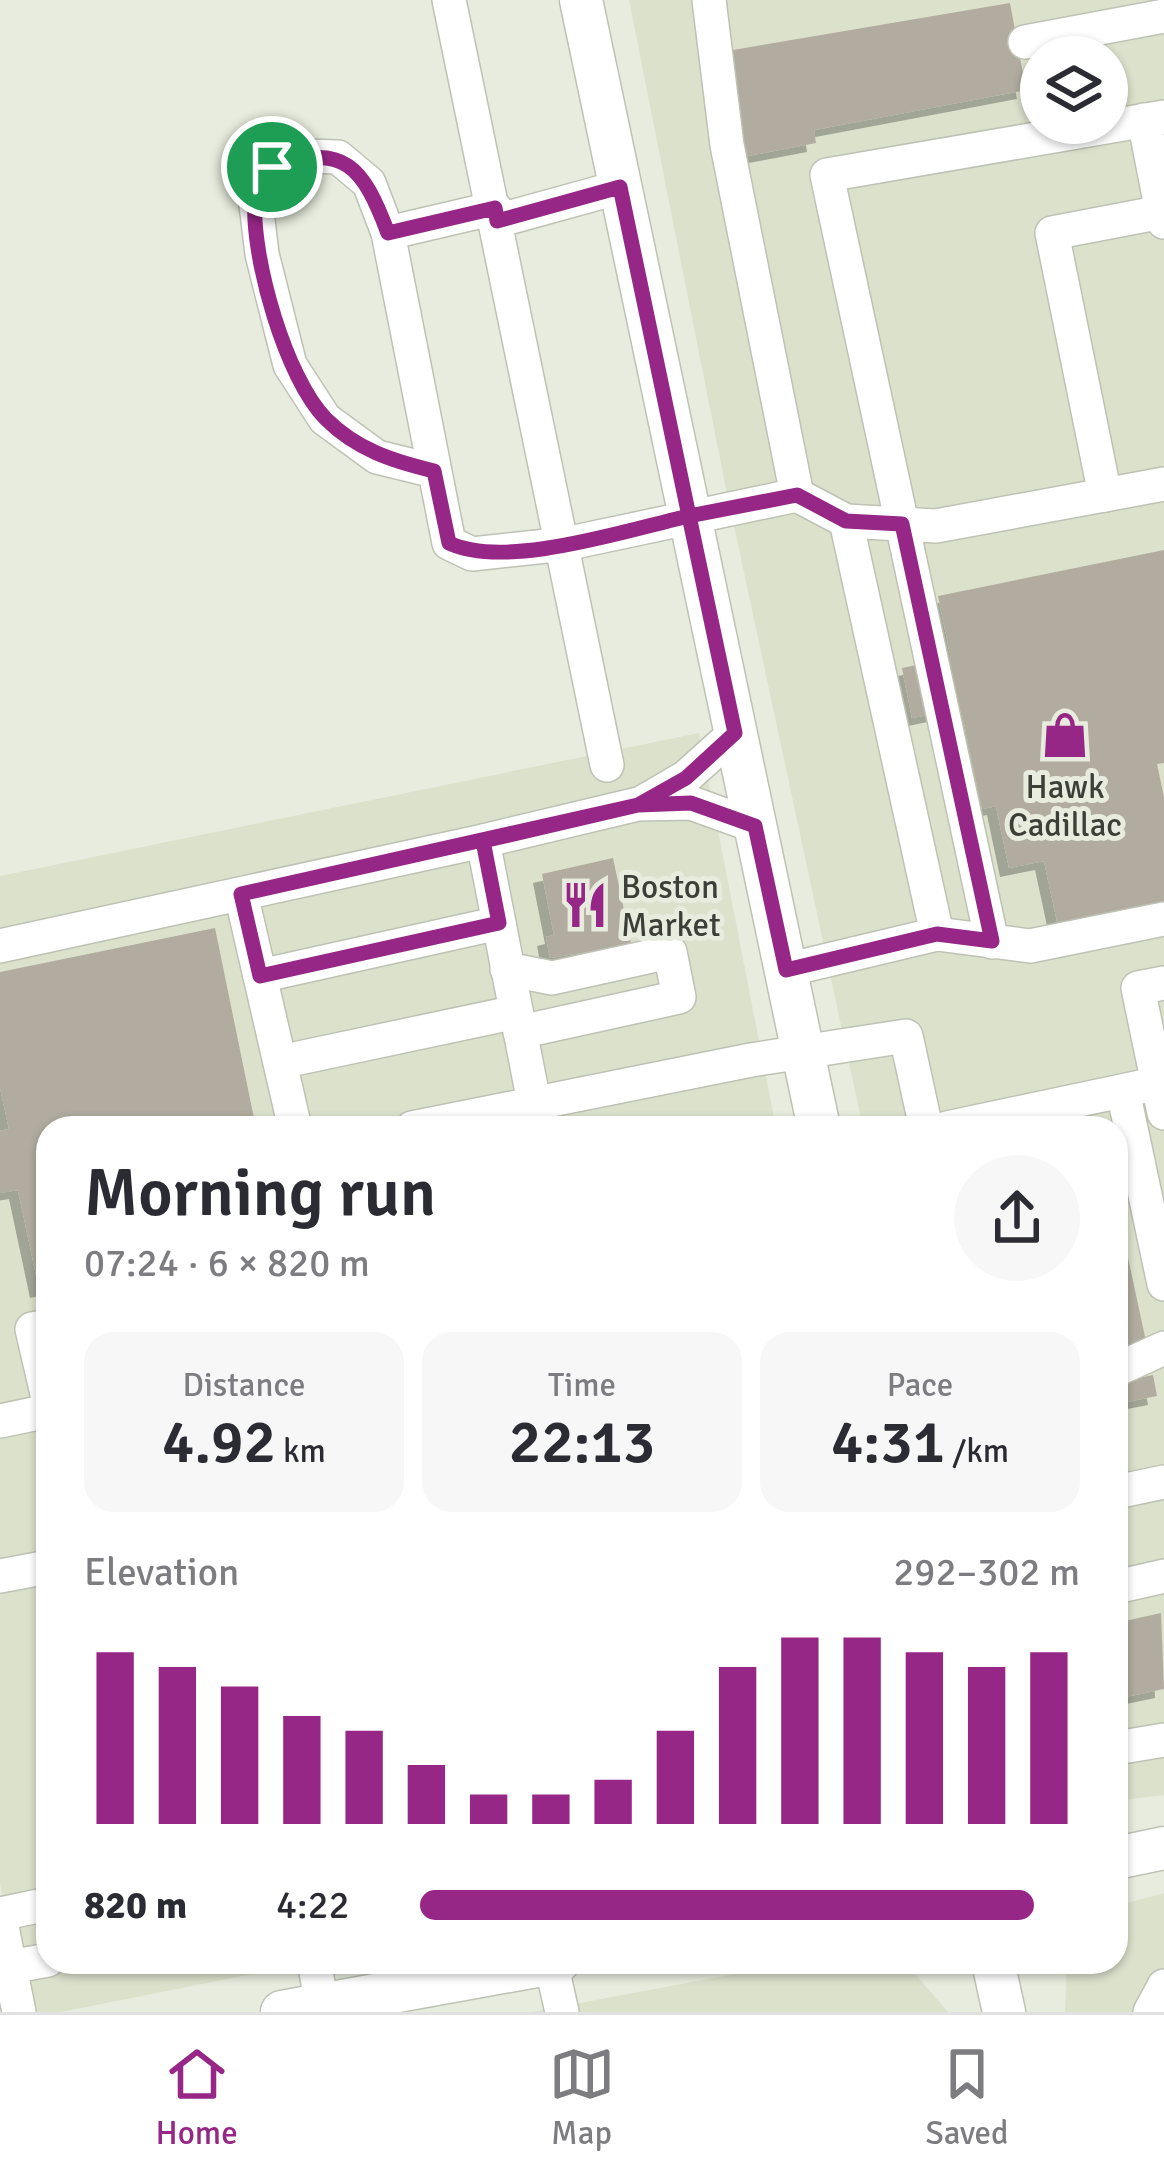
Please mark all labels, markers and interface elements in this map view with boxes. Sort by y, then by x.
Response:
map controls [1020,36,1128,144]
button: layers [1020,36,1128,144]
pin [221,116,323,218]
icon: arrive [239,134,305,200]
shop icon: Hawk Cadillac [1040,710,1090,760]
place label: Hawk Cadillac [1008,767,1122,846]
place label: Boston Market [621,867,721,946]
restaurant icon: Boston Market [560,880,610,930]
text: Morning run [84,1153,436,1234]
button: share [954,1155,1080,1281]
text: 07:24 · 6 × 820 m [84,1239,370,1287]
text: Distance [183,1365,305,1406]
text: Time [548,1365,616,1406]
text: Pace [887,1365,953,1406]
text: 4.92 [162,1406,276,1480]
text: 22:13 [509,1406,655,1480]
text: 4:31 [831,1406,945,1480]
text: km [276,1431,326,1472]
text: /km [945,1431,1009,1472]
text: Elevation [84,1548,239,1596]
text: 292–302 m [893,1548,1080,1596]
text: 820 m [84,1881,187,1929]
text: 4:22 [276,1881,350,1929]
tab: Home [155,2041,238,2154]
tab: Map [549,2041,615,2154]
tab: Saved [925,2041,1009,2154]

